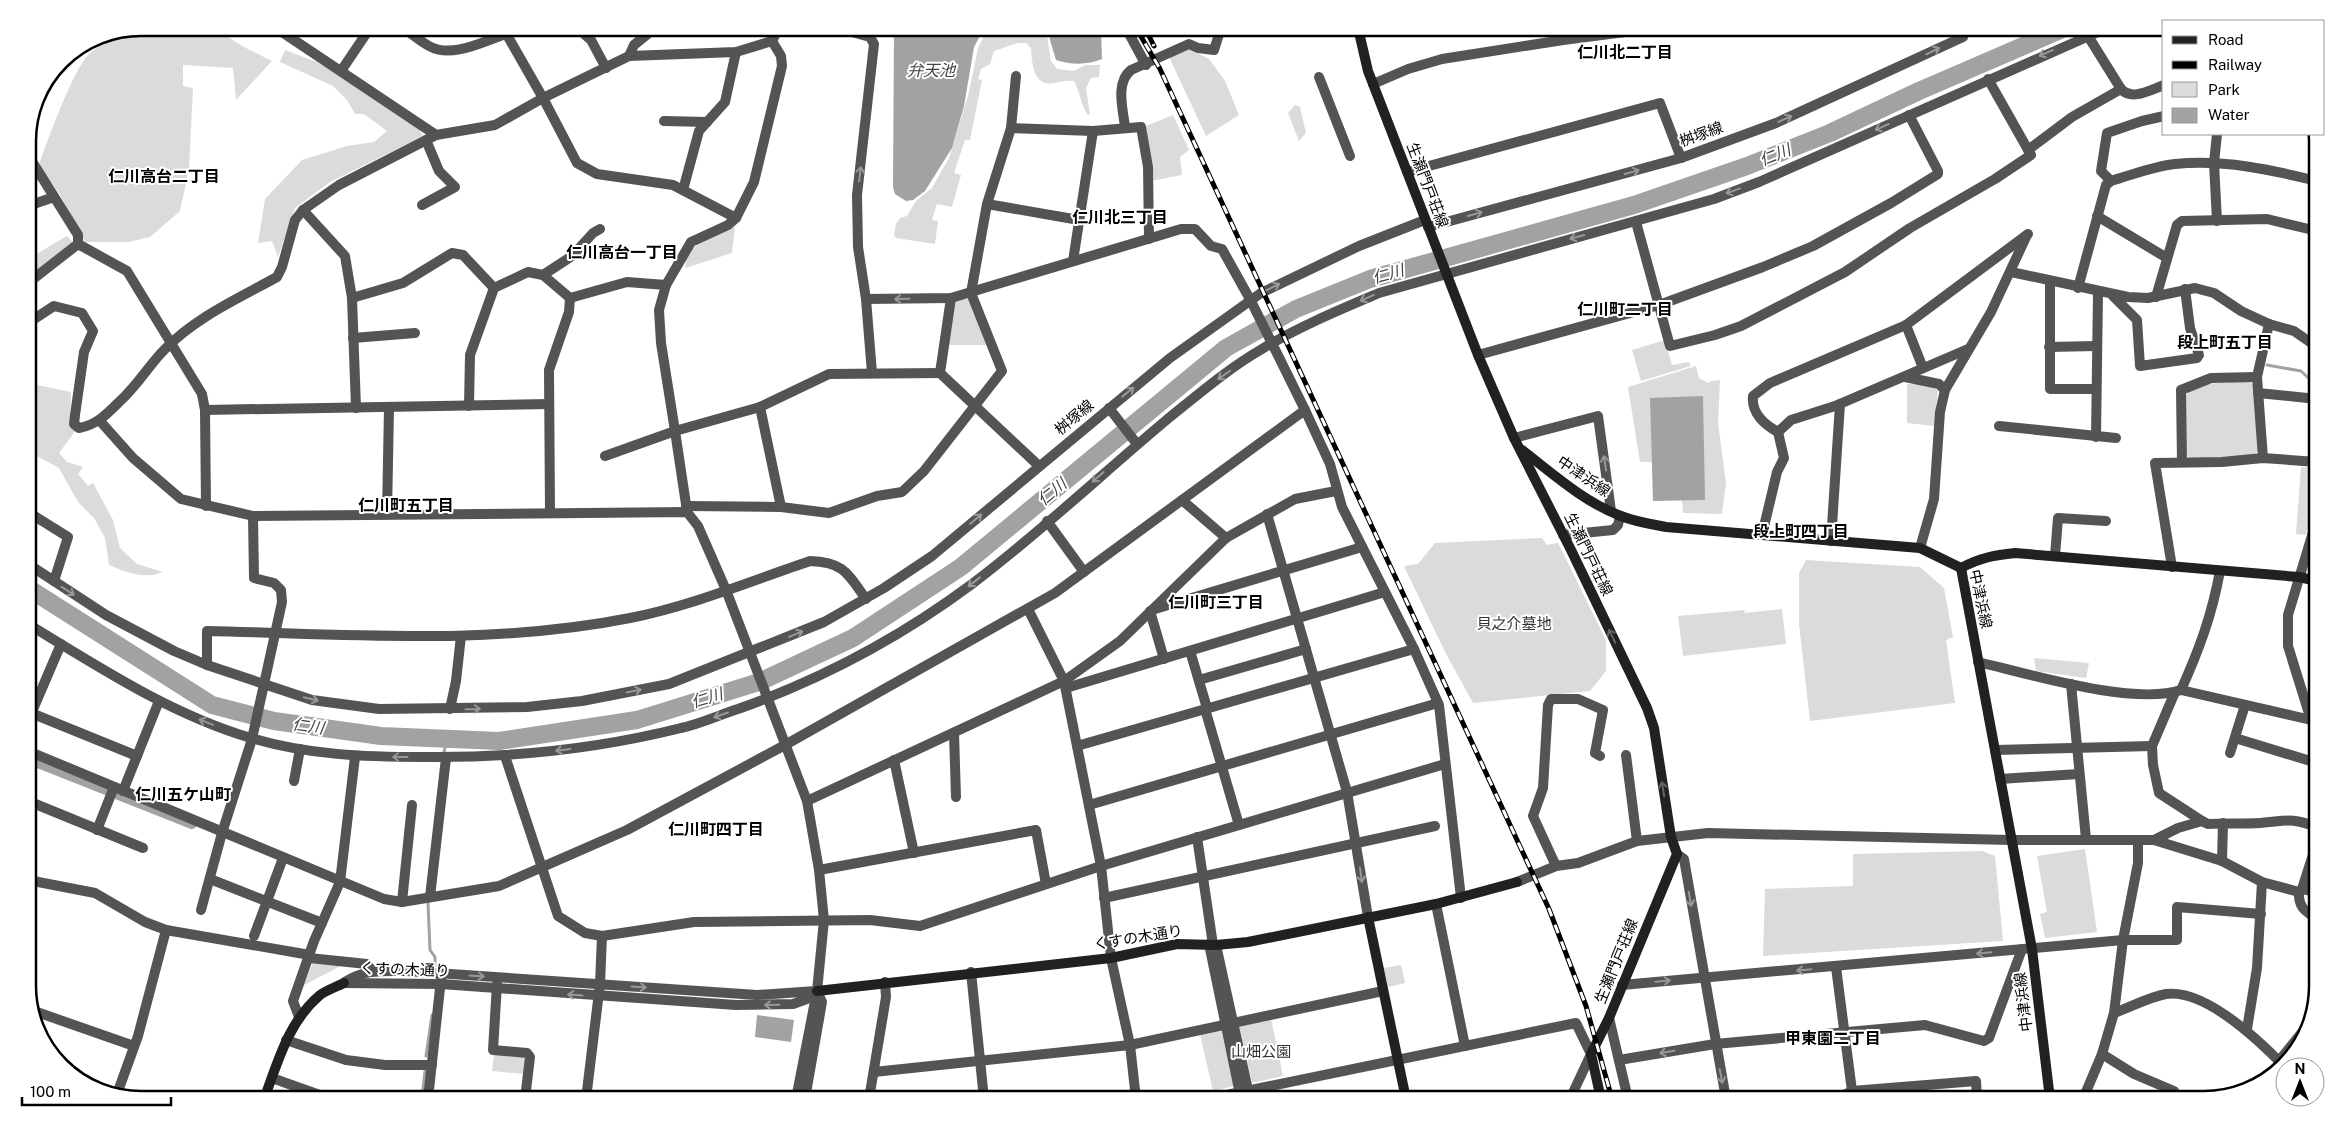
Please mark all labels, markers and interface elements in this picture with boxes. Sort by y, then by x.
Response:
legend [2162,20,2325,135]
text: Road [2208,31,2244,48]
district label: 仁川北二丁目 [1577,43,1673,62]
one-way arrow [1925,46,1940,55]
one-way arrow [2039,50,2054,59]
text: Railway [2208,56,2262,73]
water label: 弁天池 [907,61,957,80]
text: Park [2208,81,2240,98]
text: Water [2208,106,2250,123]
one-way arrow [1777,113,1792,123]
street label: 桝塚線 [1677,118,1725,150]
one-way arrow [1875,123,1890,132]
water label: 仁川 [1757,139,1795,170]
street label: 生瀬門戸荘線 [1404,140,1452,230]
one-way arrow [855,166,865,182]
one-way arrow [1623,166,1639,176]
district label: 仁川高台二丁目 [108,167,220,186]
one-way arrow [1726,187,1741,196]
district label: 仁川北三丁目 [1072,208,1168,227]
one-way arrow [1467,209,1483,219]
one-way arrow [1570,233,1586,243]
district label: 仁川高台一丁目 [566,243,678,262]
water label: 仁川 [1370,260,1408,288]
one-way arrow [1266,282,1281,292]
one-way arrow [1360,293,1375,303]
one-way arrow [894,294,910,304]
district label: 仁川町二丁目 [1577,300,1673,319]
district label: 段上町五丁目 [2177,333,2273,352]
one-way arrow [1217,370,1231,380]
one-way arrow [1121,387,1134,398]
street label: 桝塚線 [1051,396,1097,438]
street label: 中津浜線 [1554,452,1614,500]
one-way arrow [1600,456,1610,472]
one-way arrow [1092,472,1105,483]
water label: 仁川 [1034,473,1072,510]
district label: 仁川町五丁目 [358,496,454,515]
street label: 生瀬門戸荘線 [1562,510,1616,598]
one-way arrow [970,513,983,524]
district label: 段上町四丁目 [1753,522,1849,541]
street label: 中津浜線 [1966,568,1996,630]
one-way arrow [967,577,981,587]
one-way arrow [61,586,75,596]
district label: 仁川町三丁目 [1168,593,1264,612]
park label: 貝之介墓地 [1476,615,1552,632]
one-way arrow [788,629,803,638]
one-way arrow [1607,629,1617,644]
water label: 仁川 [689,684,727,712]
one-way arrow [625,686,641,695]
one-way arrow [302,695,318,704]
one-way arrow [464,704,480,713]
one-way arrow [714,711,729,720]
water label: 仁川 [291,714,327,738]
one-way arrow [199,716,214,726]
one-way arrow [555,745,571,755]
one-way arrow [393,752,409,762]
one-way arrow [1658,781,1668,797]
district label: 仁川五ケ山町 [135,785,231,804]
district label: 仁川町四丁目 [668,820,764,839]
one-way arrow [1357,867,1367,883]
one-way arrow [1686,890,1696,906]
street label: 生瀬門戸荘線 [1591,916,1641,1006]
street label: くすの木通り [1092,922,1184,952]
one-way arrow [1976,948,1992,958]
street label: くすの木通り [360,959,450,979]
one-way arrow [1797,965,1813,974]
one-way arrow [469,971,485,981]
street label: 中津浜線 [2011,971,2035,1033]
one-way arrow [1655,977,1671,986]
one-way arrow [631,982,647,991]
one-way arrow [567,990,583,999]
one-way arrow [764,1000,780,1009]
district label: 甲東園二丁目 [1785,1029,1881,1048]
park label: 山畑公園 [1231,1043,1291,1060]
one-way arrow [1659,1047,1675,1057]
north arrow [2275,1057,2325,1107]
text: N [2295,1061,2305,1077]
one-way arrow [1717,1068,1726,1084]
scale bar [22,1074,171,1106]
text: 100 m [30,1083,71,1100]

